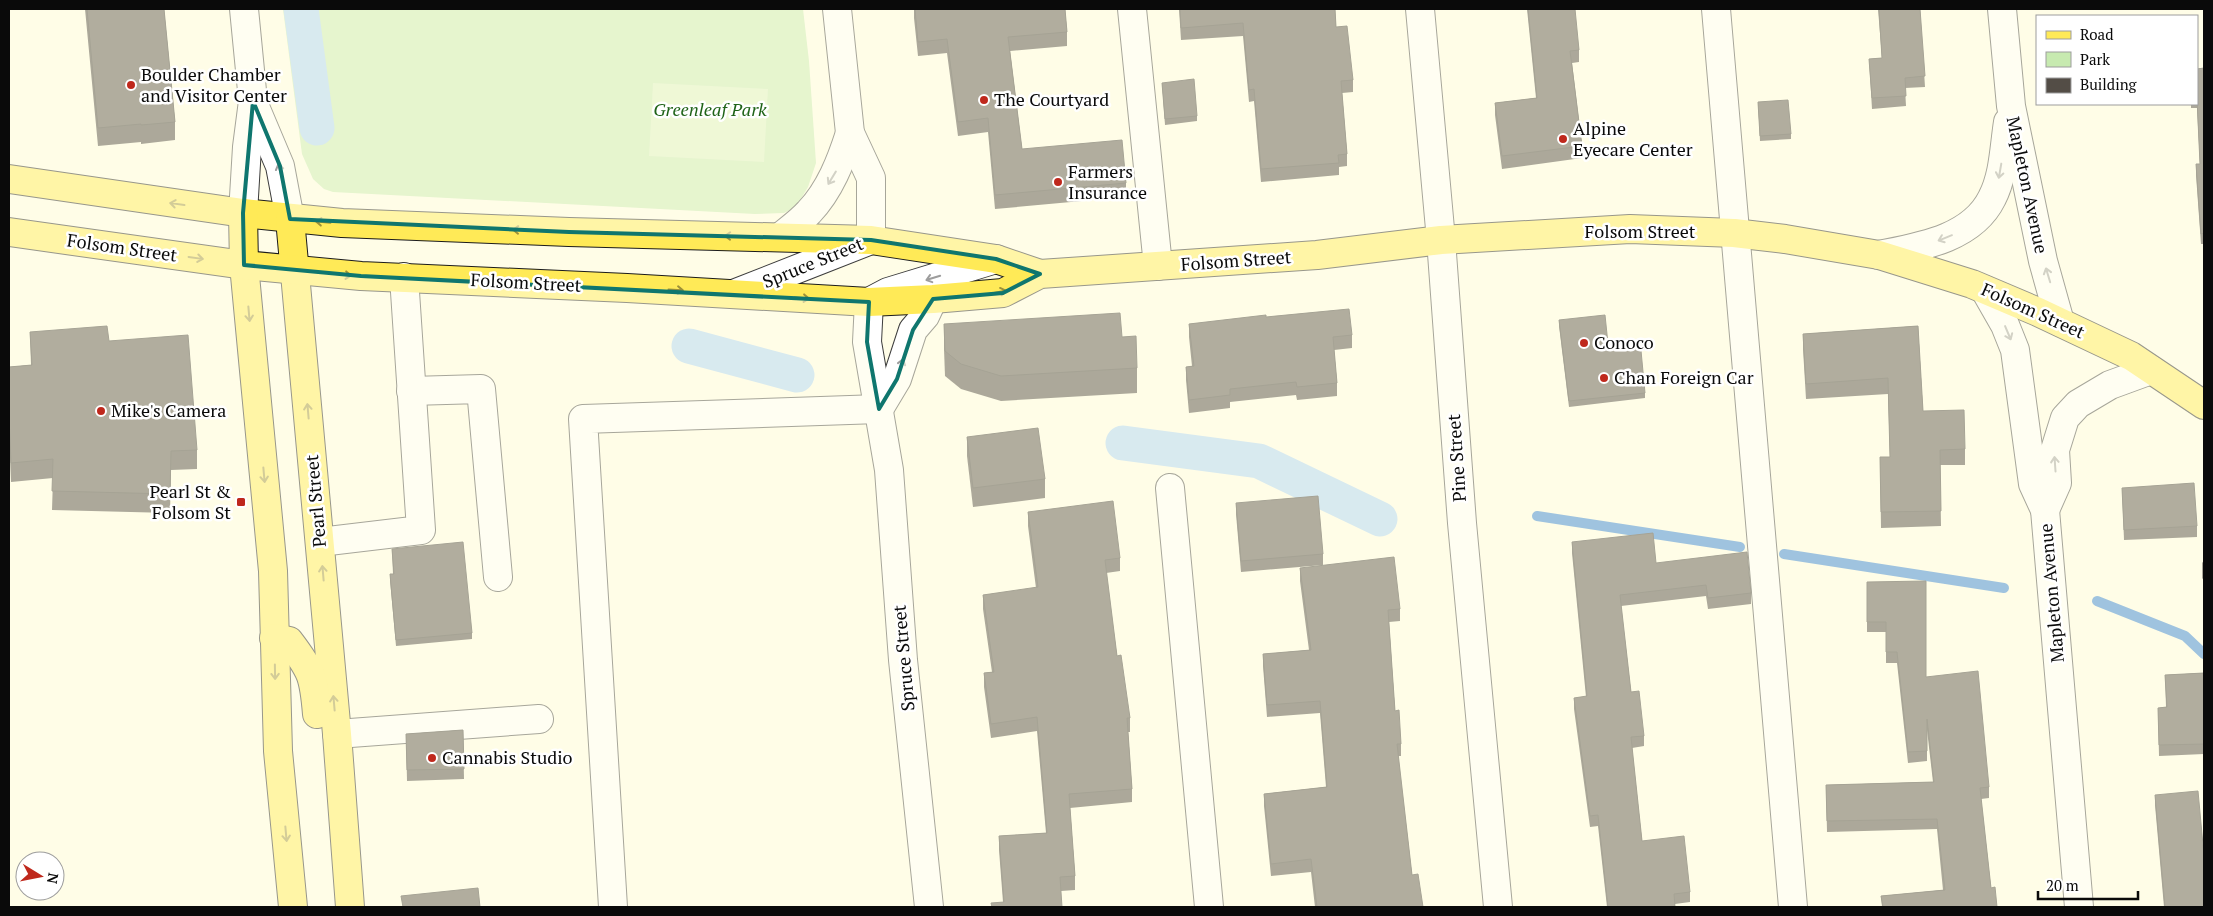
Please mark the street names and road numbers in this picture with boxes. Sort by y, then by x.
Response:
street label: Mapleton Avenue [2002,114,2054,256]
street label: Folsom Street [1585,219,1696,243]
street label: Folsom Street [66,227,179,267]
street label: Spruce Street [759,231,867,293]
street label: Folsom Street [1180,244,1292,276]
street label: Folsom Street [470,267,582,297]
street label: Folsom Street [1978,277,2089,344]
street label: Pine Street [1441,413,1471,503]
street label: Pearl Street [299,453,331,548]
street label: Mapleton Avenue [2033,522,2069,664]
street label: Spruce Street [886,604,920,712]

